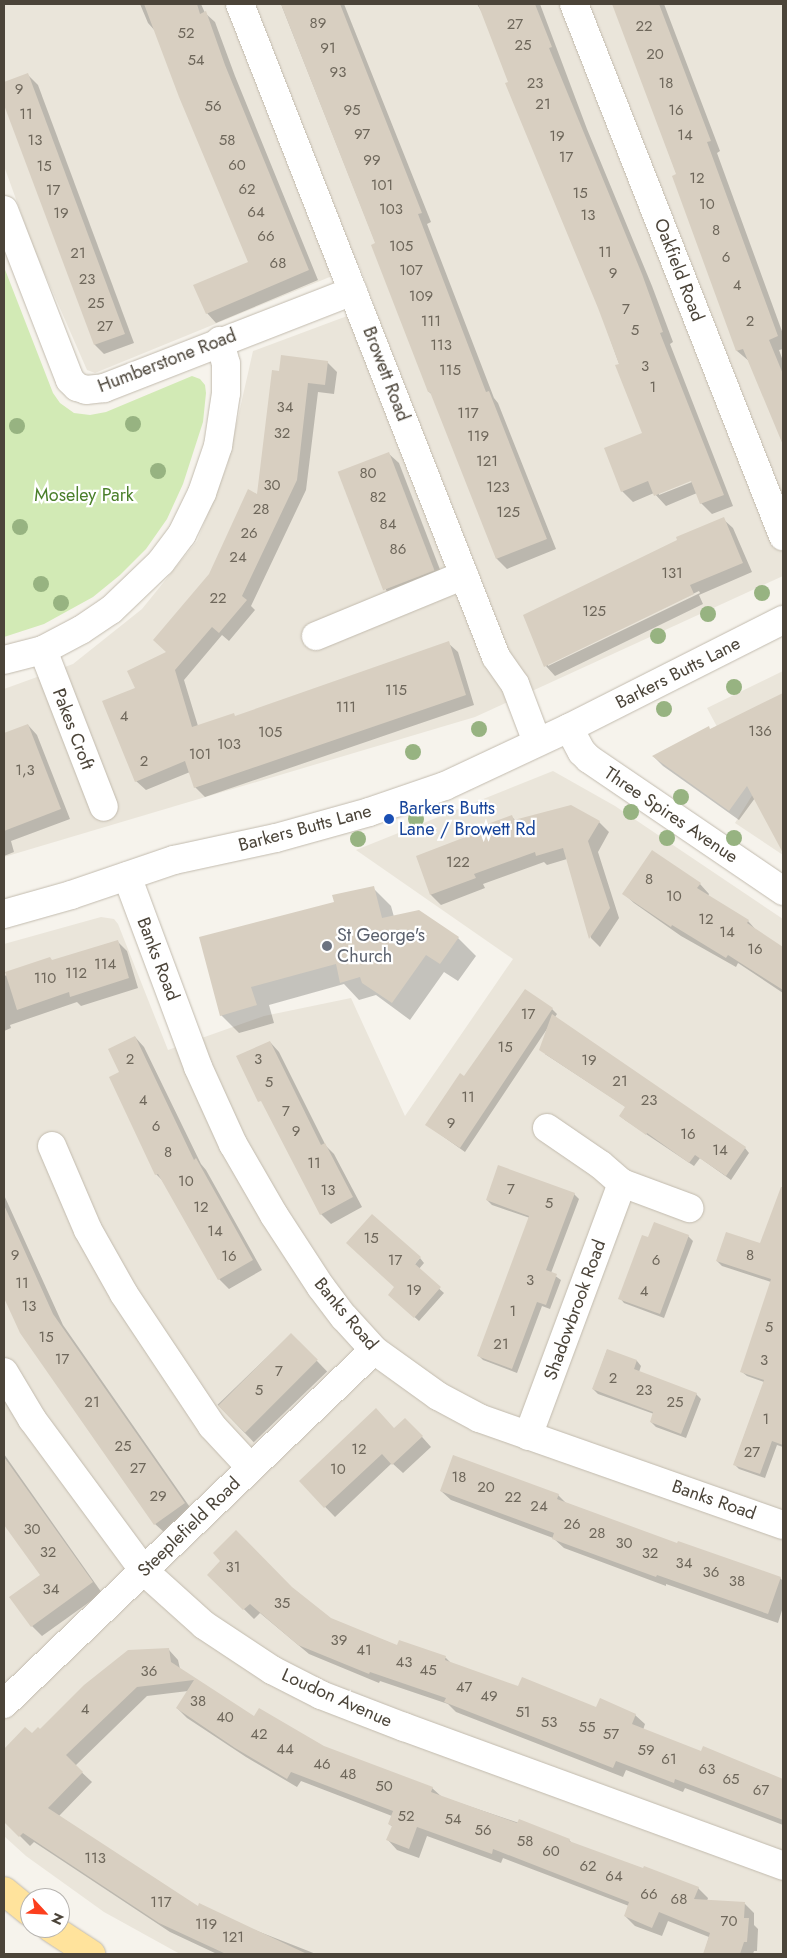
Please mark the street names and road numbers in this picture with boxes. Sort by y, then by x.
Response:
street label: Oakfield Road [649,215,709,325]
street label: Browett Road [358,324,414,424]
street label: Humberstone Road [95,325,239,397]
street label: Barkers Butts Lane [612,632,744,714]
street label: Pakes Croft [48,685,98,773]
street label: Three Spires Avenue [600,762,742,868]
street label: Barkers Butts Lane [236,800,374,856]
street label: Banks Road [132,914,184,1004]
street label: Shadowbrook Road [540,1237,610,1383]
street label: Banks Road [310,1274,382,1354]
street label: Steeplefield Road [133,1473,245,1581]
street label: Banks Road [669,1476,759,1524]
street label: Loudon Avenue [279,1664,395,1732]

